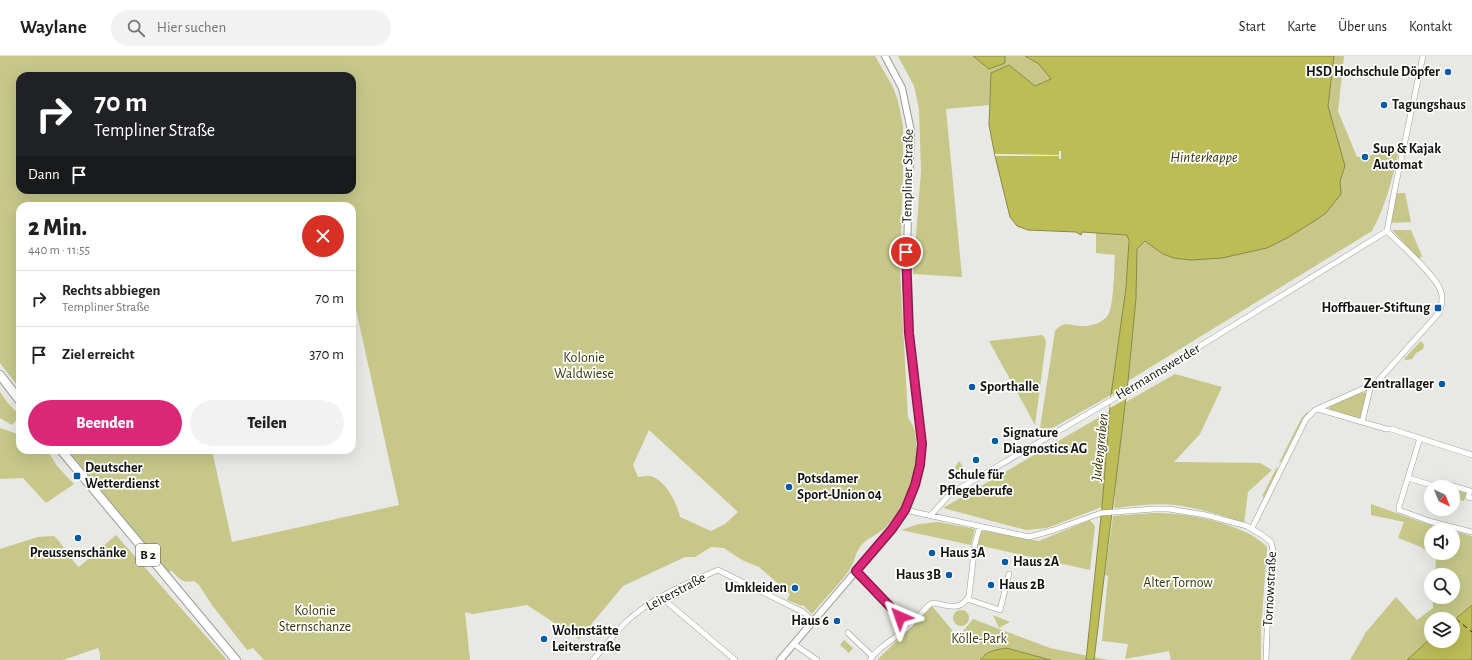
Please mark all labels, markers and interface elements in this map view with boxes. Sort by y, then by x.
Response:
search box [111,10,391,46]
icon: search [125,17,147,39]
text: Waylane [20,18,87,37]
text: Hier suchen [157,20,226,35]
text: Start [1239,20,1265,34]
text: Karte [1287,20,1316,34]
text: Über uns [1338,20,1387,34]
text: Kontakt [1409,20,1452,34]
place label: HSD Hochschule Döpfer [1306,65,1440,79]
marker: HSD Hochschule Döpfer [1443,67,1453,77]
icon: right [28,88,80,140]
text: 70 m [94,89,148,117]
place label: Tagungshaus [1392,98,1466,112]
marker: Tagungshaus [1379,100,1389,110]
text: Templiner Straße [94,122,215,140]
street label: Templiner Straße [900,129,916,223]
place label: Sup & Kajak Automat [1373,142,1441,172]
water label: Hinterkappe [1170,150,1238,165]
marker: Sup & Kajak Automat [1360,152,1370,162]
icon: arrive [68,164,90,186]
text: Dann [28,167,60,182]
button: close [302,215,344,257]
text: 2 Min. [28,216,87,240]
pin [889,235,923,269]
icon: arrive [895,241,917,263]
text: 440 m · 11:55 [28,244,90,257]
text: Rechts abbiegen [62,283,160,298]
icon: right [28,288,50,310]
text: 70 m [315,291,344,306]
text: Templiner Straße [62,301,149,314]
place label: Hoffbauer-Stiftung [1321,301,1431,315]
marker: Hoffbauer-Stiftung [1433,303,1443,313]
street label: Hermannswerder [1113,341,1203,403]
icon: arrive [28,344,50,366]
text: Ziel erreicht [62,347,135,362]
text: 370 m [309,347,344,362]
park label: Kolonie Waldwiese [554,351,614,381]
place label: Zentrallager [1364,377,1434,391]
marker: Zentrallager [1437,379,1447,389]
place label: Sporthalle [980,380,1039,394]
marker: Sporthalle [967,382,977,392]
button: Beenden [28,400,182,446]
button: Teilen [190,400,344,446]
water label: Judengraben [1089,412,1111,483]
place label: Signature Diagnostics AG [1003,426,1087,456]
marker: Signature Diagnostics AG [990,436,1000,446]
marker: Schule für Pflegeberufe [971,455,981,465]
place label: Deutscher Wetterdienst [85,461,160,491]
place label: Schule für Pflegeberufe [939,468,1013,498]
marker: Deutscher Wetterdienst [72,471,82,481]
place label: Potsdamer Sport-Union 04 [797,472,882,502]
north arrow [1424,480,1460,516]
map controls [1424,480,1460,648]
marker: Potsdamer Sport-Union 04 [784,482,794,492]
button: sound [1424,524,1460,560]
marker: Preussenschänke [73,533,83,543]
road number: B 2 [136,544,160,566]
place label: Preussenschänke [30,546,127,560]
place label: Haus 3A [940,546,986,560]
marker: Haus 3A [927,548,937,558]
street label: Tornowstraße [1261,551,1279,627]
place label: Haus 2A [1013,555,1060,569]
marker: Haus 2A [1000,557,1010,567]
place label: Haus 3B [896,568,941,582]
button: search [1424,568,1460,604]
street label: Leiterstraße [644,570,708,614]
marker: Haus 3B [944,570,954,580]
park label: Alter Tornow [1143,576,1213,590]
place label: Haus 2B [999,578,1045,592]
marker: Haus 2B [986,580,996,590]
place label: Umkleiden [725,581,787,595]
marker: Umkleiden [790,583,800,593]
position arrow [879,596,921,638]
park label: Kolonie Sternschanze [279,604,351,634]
button: layers [1424,612,1460,648]
place label: Haus 6 [791,614,829,628]
marker: Haus 6 [832,616,842,626]
place label: Wohnstätte Leiterstraße [552,624,621,654]
park label: Kölle-Park [951,632,1007,646]
marker: Wohnstätte Leiterstraße [539,634,549,644]

